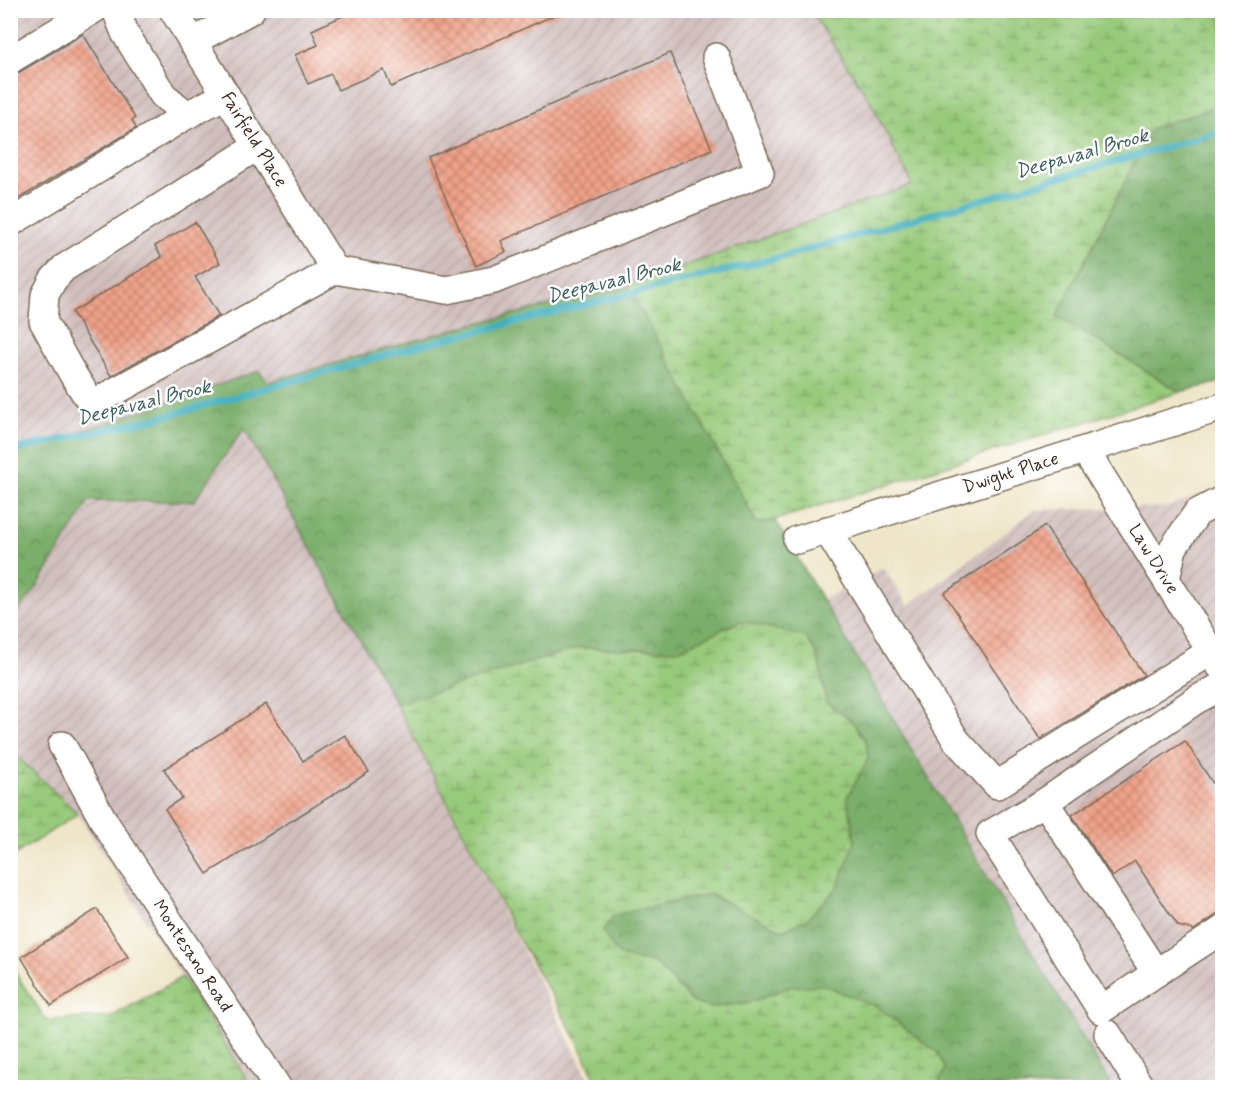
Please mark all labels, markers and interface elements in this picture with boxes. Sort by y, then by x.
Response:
street label: Fairfield Place [215,88,293,192]
water label: Deepavaal Brook [1012,122,1153,186]
water label: Deepavaal Brook [544,251,686,311]
water label: Deepavaal Brook [74,373,216,433]
street label: Dwight Place [960,447,1062,499]
street label: Law Drive [1122,520,1184,599]
street label: Montesano Road [146,895,237,1017]

